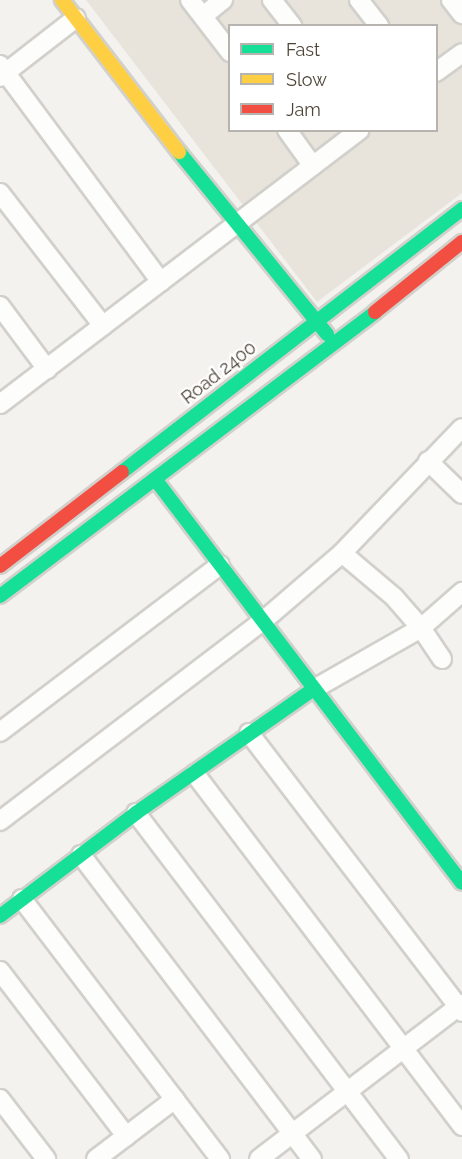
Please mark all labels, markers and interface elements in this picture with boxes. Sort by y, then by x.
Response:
legend [228,24,438,132]
text: Fast [286,39,320,60]
text: Slow [286,69,327,90]
text: Jam [286,99,321,120]
street label: Road 2400 [177,337,261,409]

